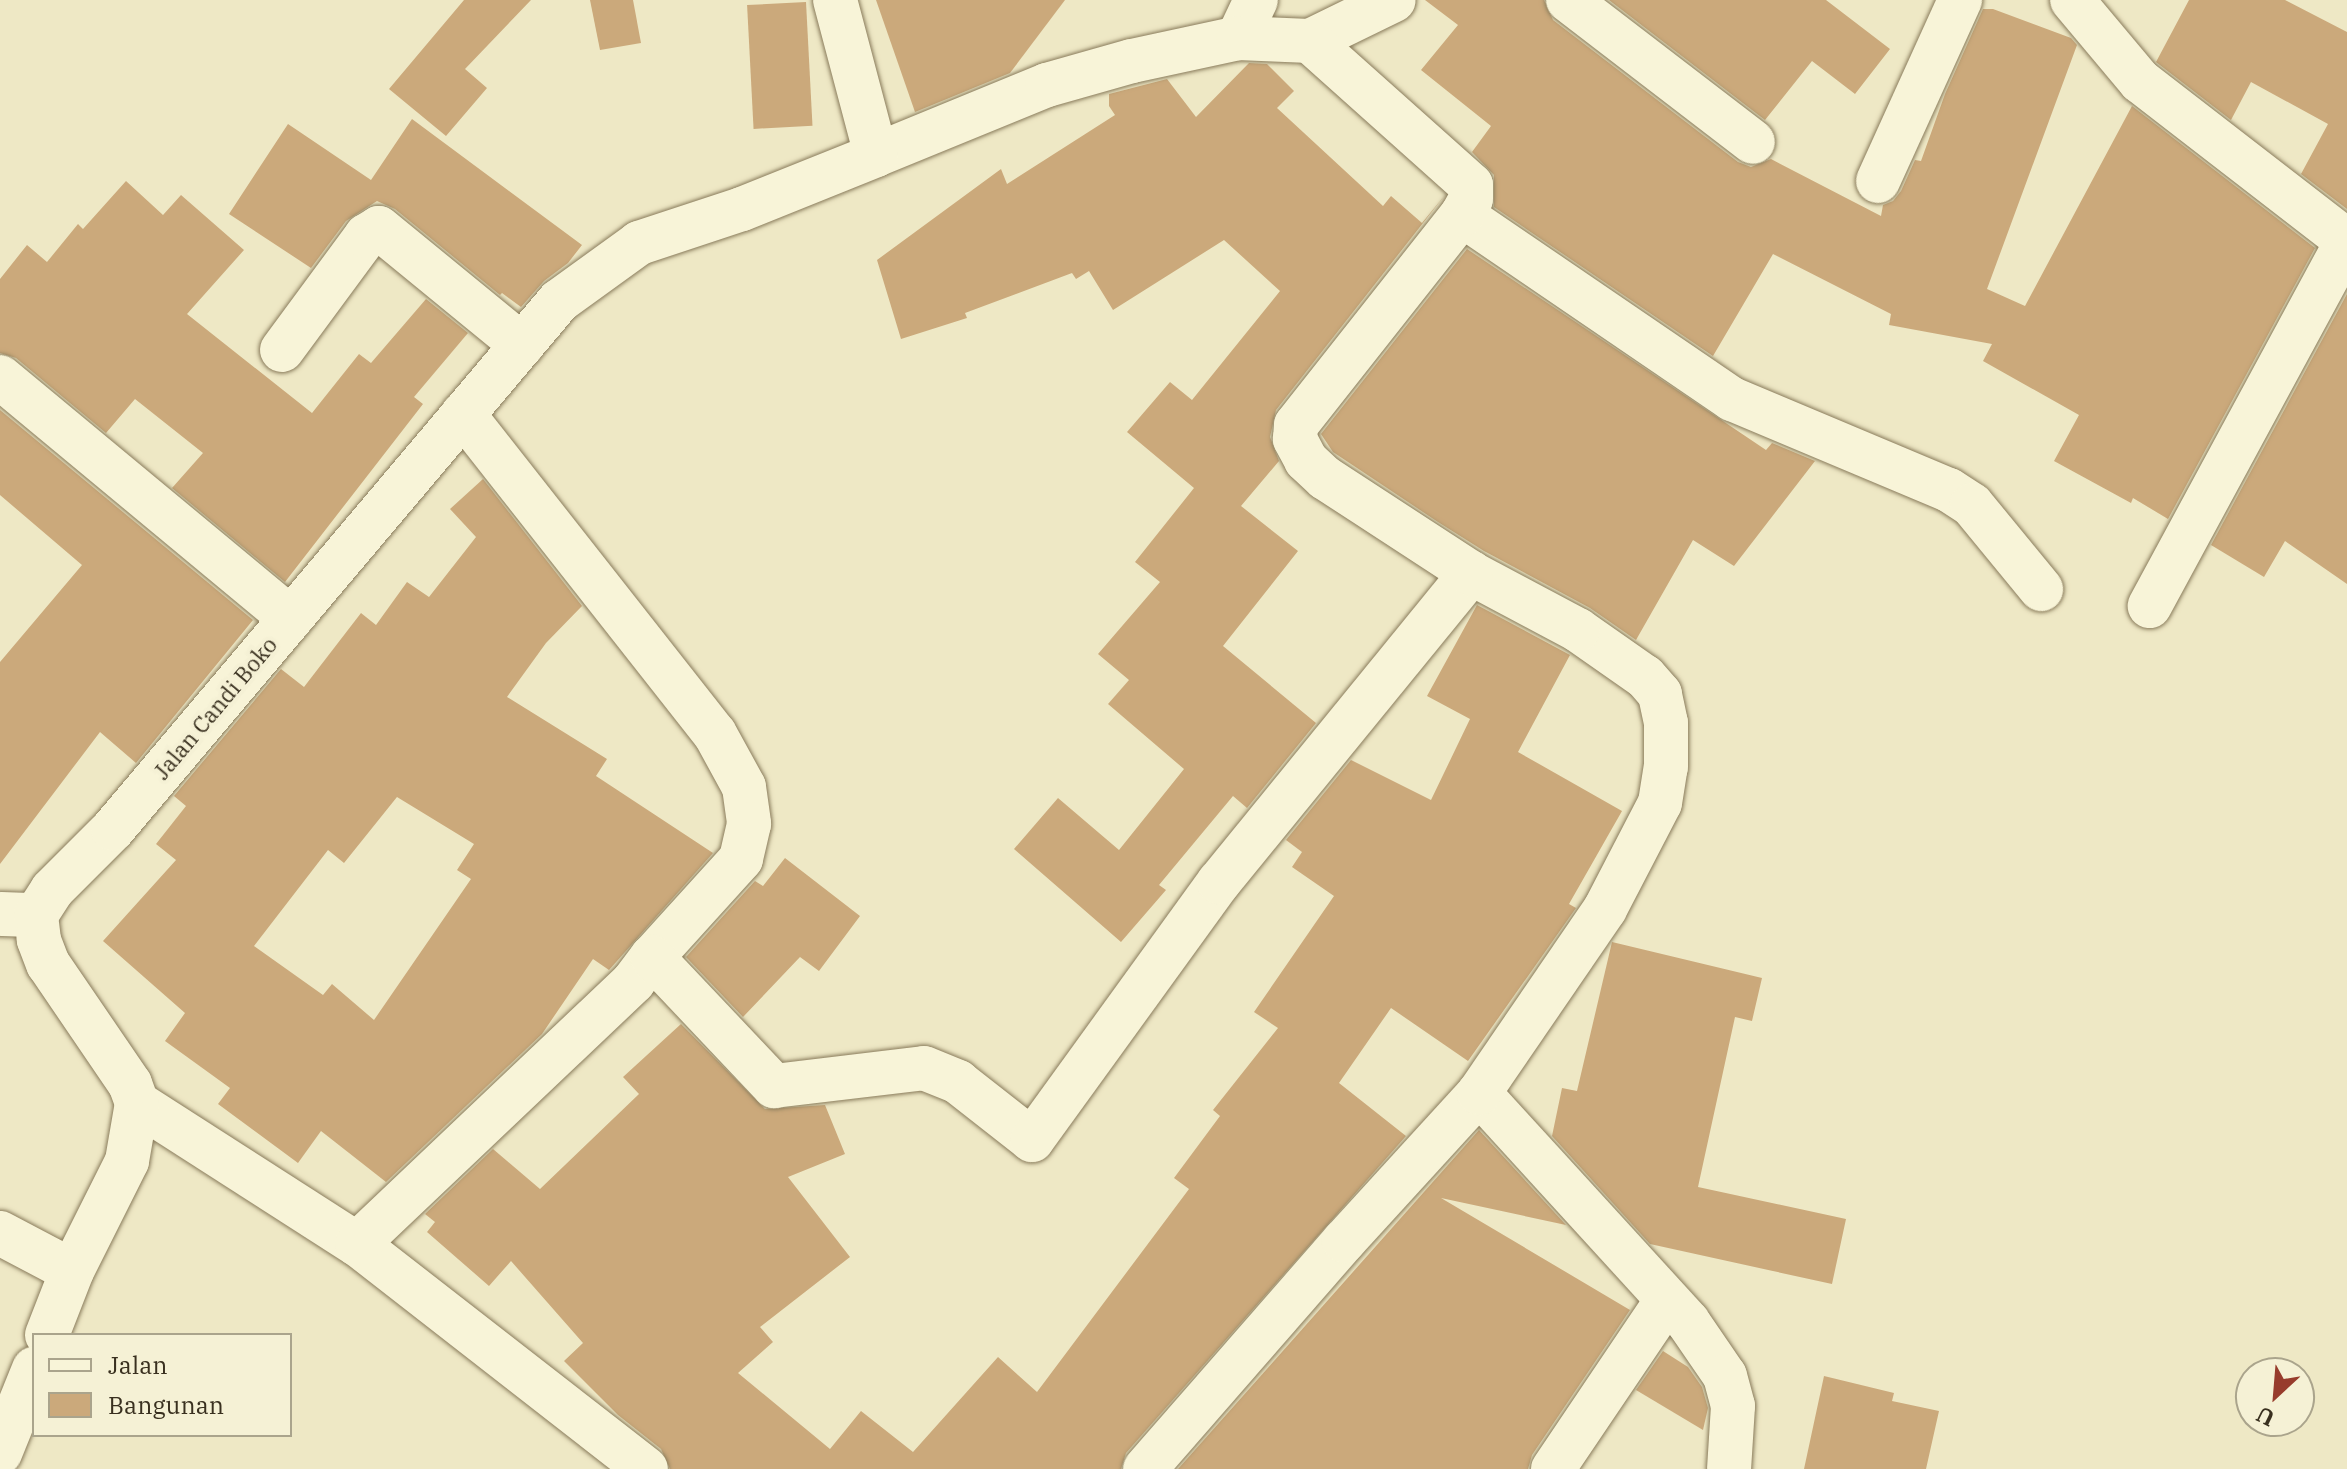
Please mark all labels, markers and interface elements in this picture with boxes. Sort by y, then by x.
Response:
street label: Jalan Candi Boko [148,632,282,784]
legend [32,1333,292,1437]
text: Jalan [108,1349,168,1381]
north arrow [2235,1357,2315,1437]
text: Bangunan [108,1389,224,1421]
text: U [2251,1400,2279,1434]

